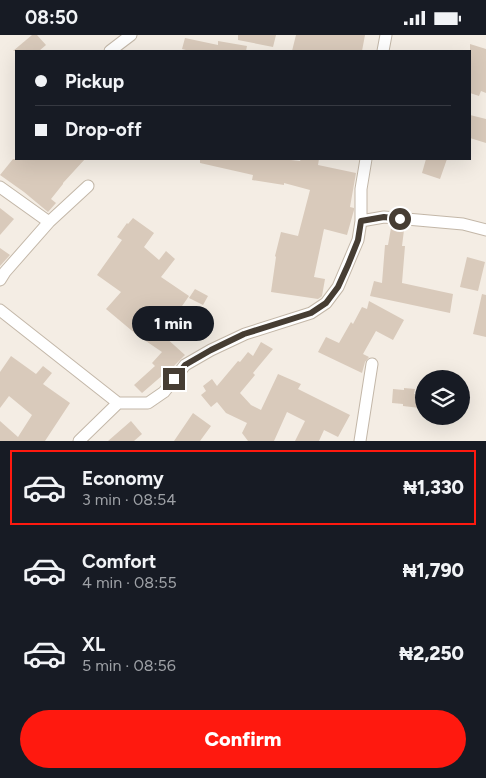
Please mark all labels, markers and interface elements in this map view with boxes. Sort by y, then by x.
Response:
text: 08:50 [25,6,78,29]
text: Pickup [65,70,124,93]
text: Drop-off [65,118,142,141]
route start [389,208,411,230]
callout: 1 min [133,307,215,341]
text: 1 min [154,314,192,333]
route end [163,368,185,390]
map controls [415,370,470,425]
button: layers [415,370,470,425]
icon: car [22,465,67,510]
text: Economy [82,467,164,490]
text: ₦1,330 [403,476,464,499]
text: 3 min · 08:54 [82,490,176,509]
icon: car [22,548,67,593]
text: Comfort [82,550,157,573]
text: ₦1,790 [403,559,464,582]
text: 4 min · 08:55 [82,573,177,592]
icon: car [22,631,67,676]
text: XL [82,633,105,656]
text: ₦2,250 [399,642,464,665]
text: 5 min · 08:56 [82,656,176,675]
button: Confirm [20,710,466,768]

